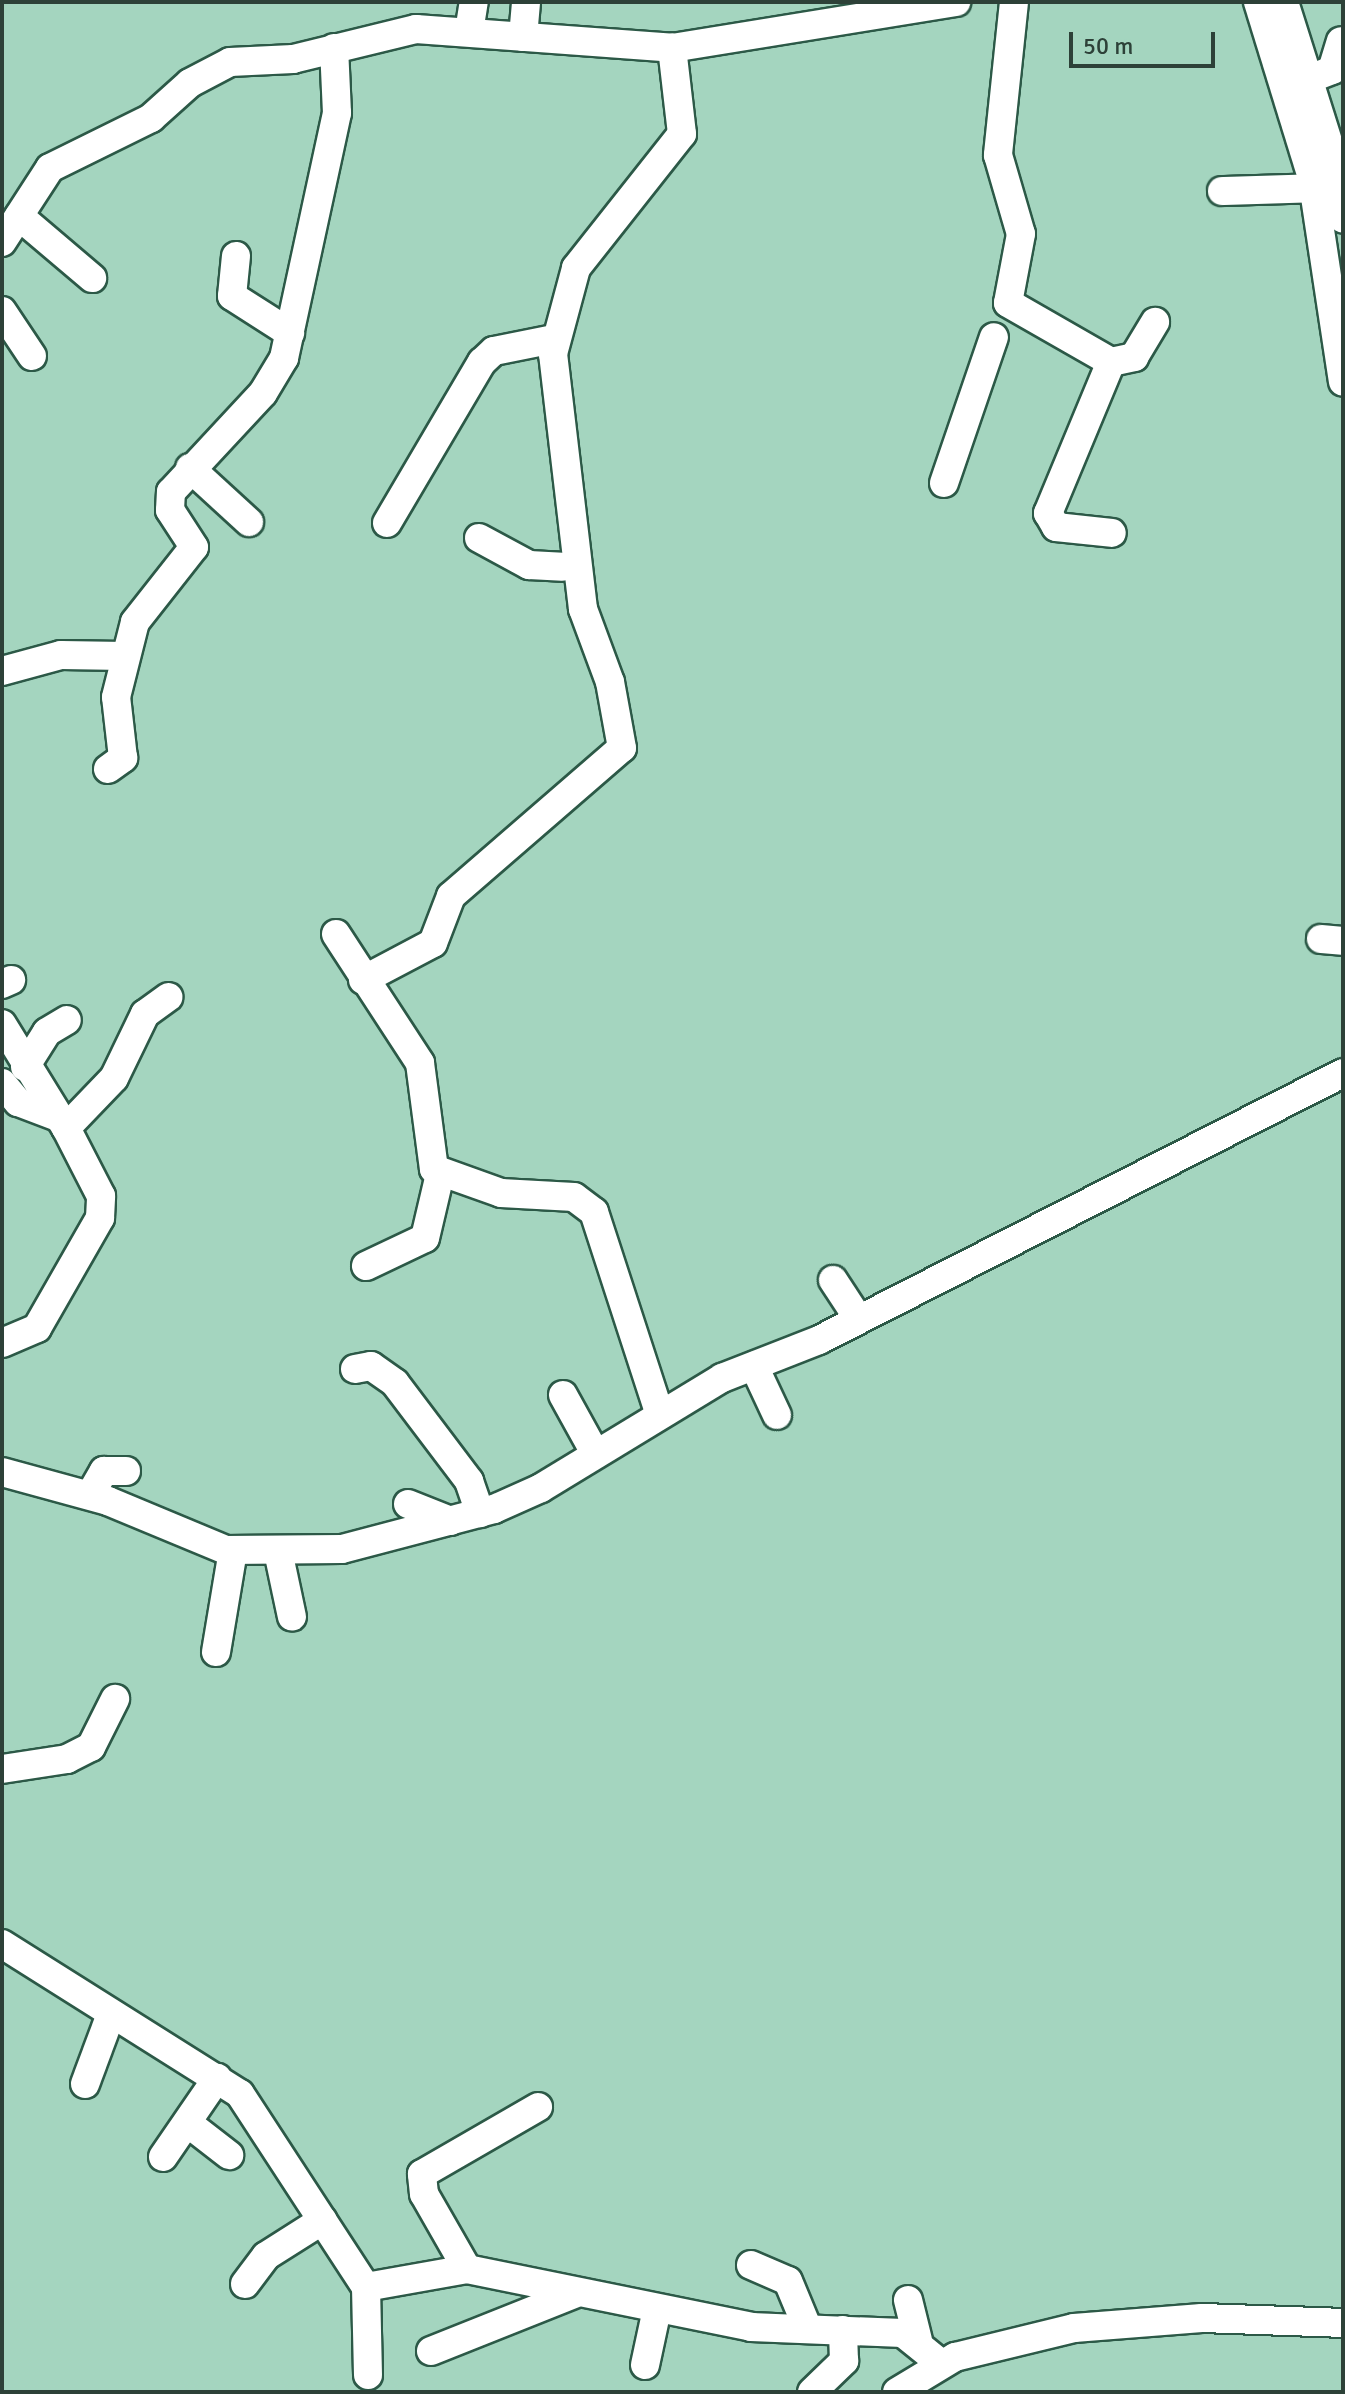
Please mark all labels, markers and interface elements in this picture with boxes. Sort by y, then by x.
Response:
scale bar [1073,16,1219,66]
text: 50 m [1083,31,1133,61]

